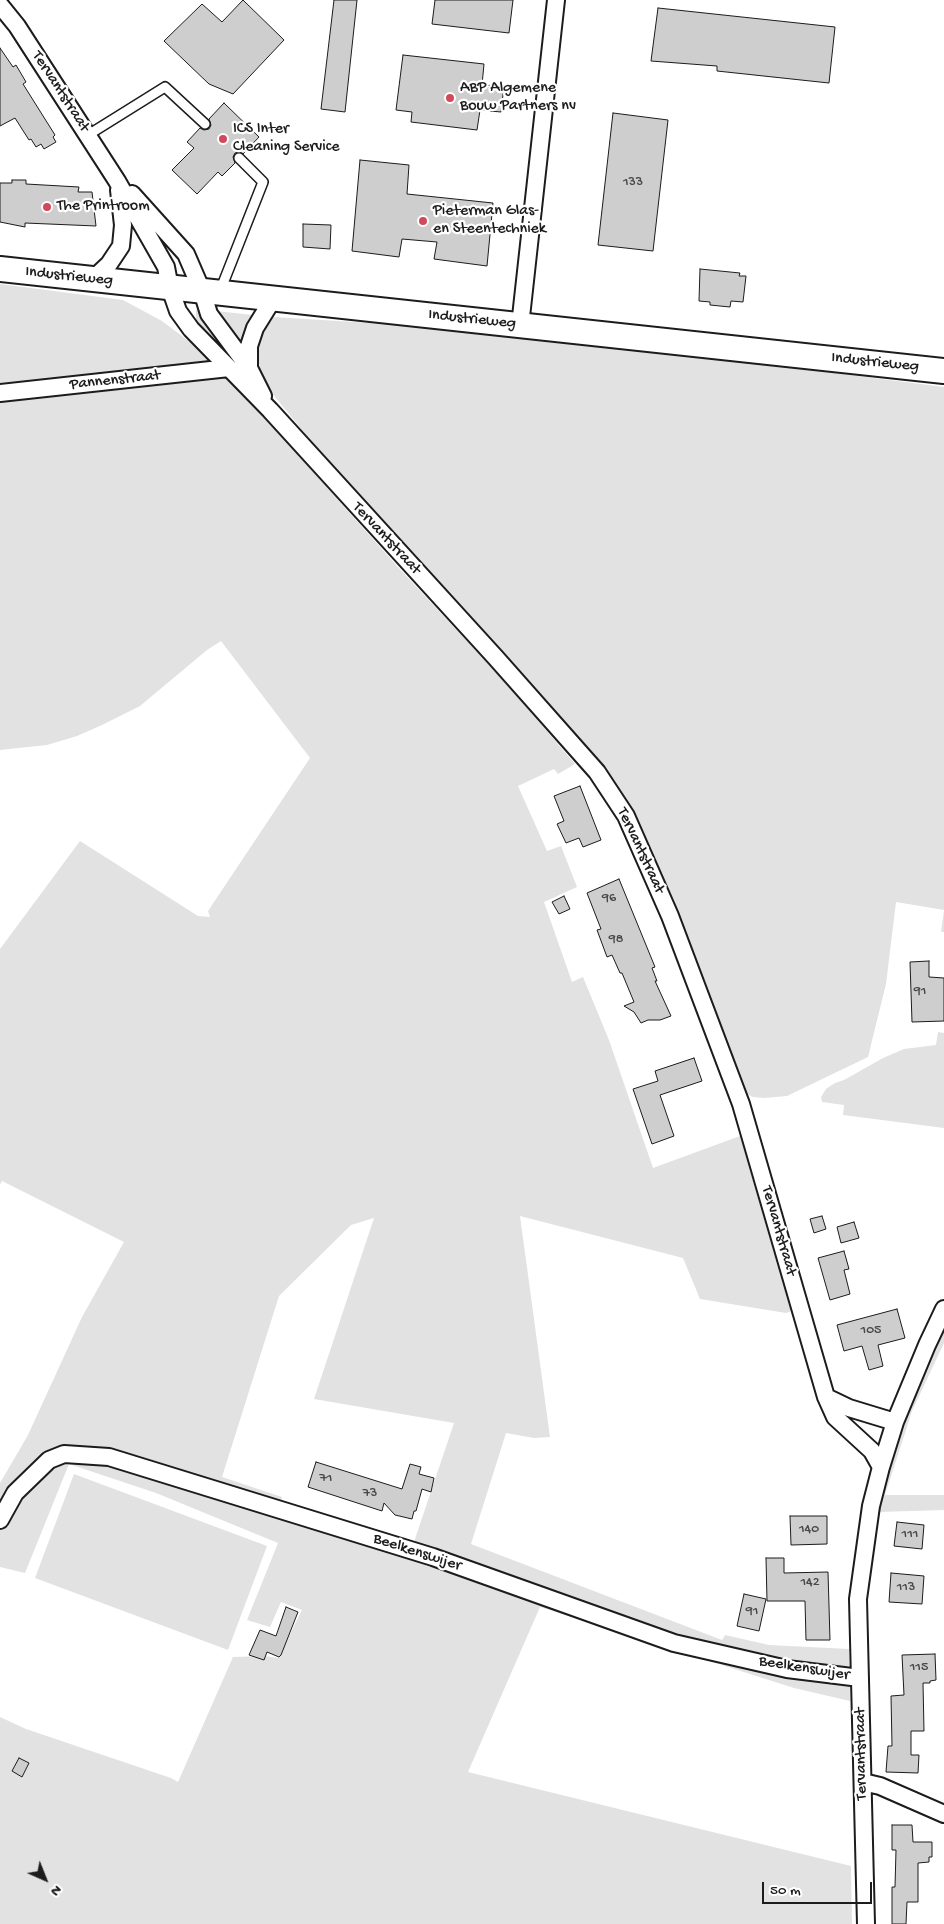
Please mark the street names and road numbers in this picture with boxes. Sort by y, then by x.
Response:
street label: Tervantstraat [27,48,93,136]
street label: Industrieweg [24,263,114,291]
street label: Industrieweg [427,306,517,334]
street label: Industrieweg [830,349,920,377]
street label: Pannenstraat [69,367,161,395]
street label: Tervantstraat [347,499,425,579]
street label: Tervantstraat [612,805,668,897]
street label: Tervantstraat [756,1184,800,1278]
street label: Beelkenswijer [371,1530,463,1576]
street label: Beelkenswijer [757,1652,851,1686]
street label: Tervantstraat [852,1708,872,1800]

